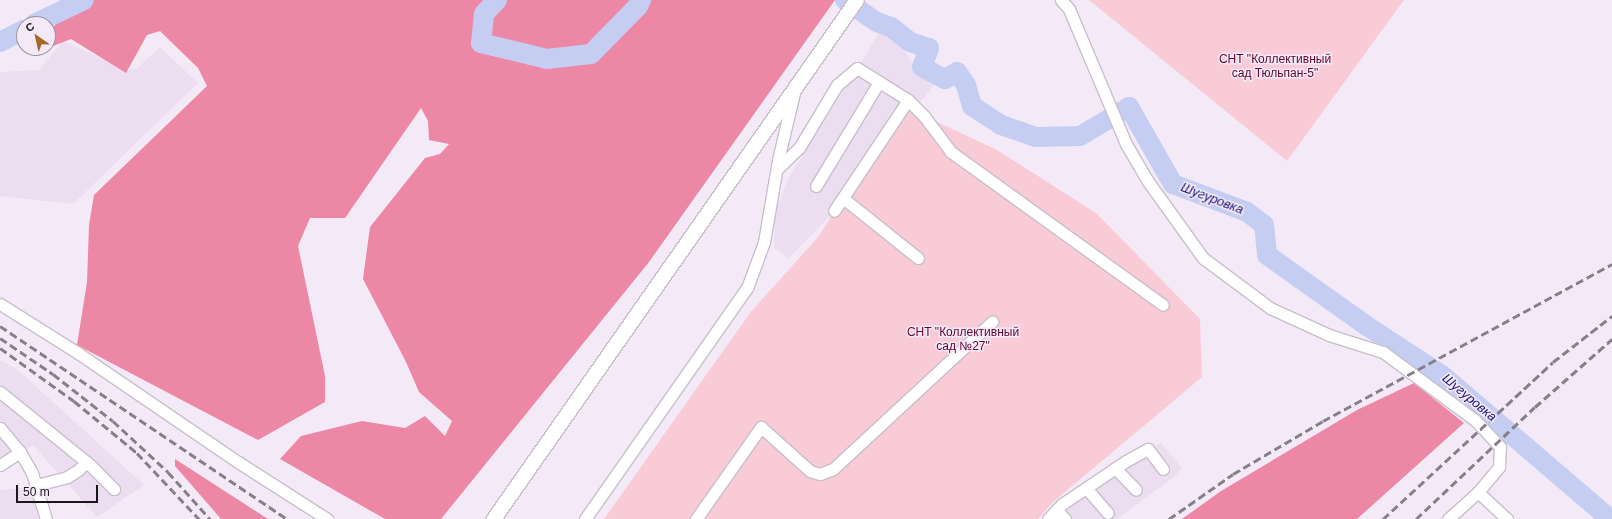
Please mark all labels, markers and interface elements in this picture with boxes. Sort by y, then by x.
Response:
north arrow [16,16,56,56]
text: С [23,20,36,34]
park label: СНТ "Коллективный сад Тюльпан-5" [1219,53,1331,81]
water label: Шугуровка [1178,180,1246,218]
park label: СНТ "Коллективный сад №27" [907,326,1019,354]
water label: Шугуровка [1439,371,1499,425]
scale bar [18,477,100,503]
text: 50 m [23,485,50,499]

